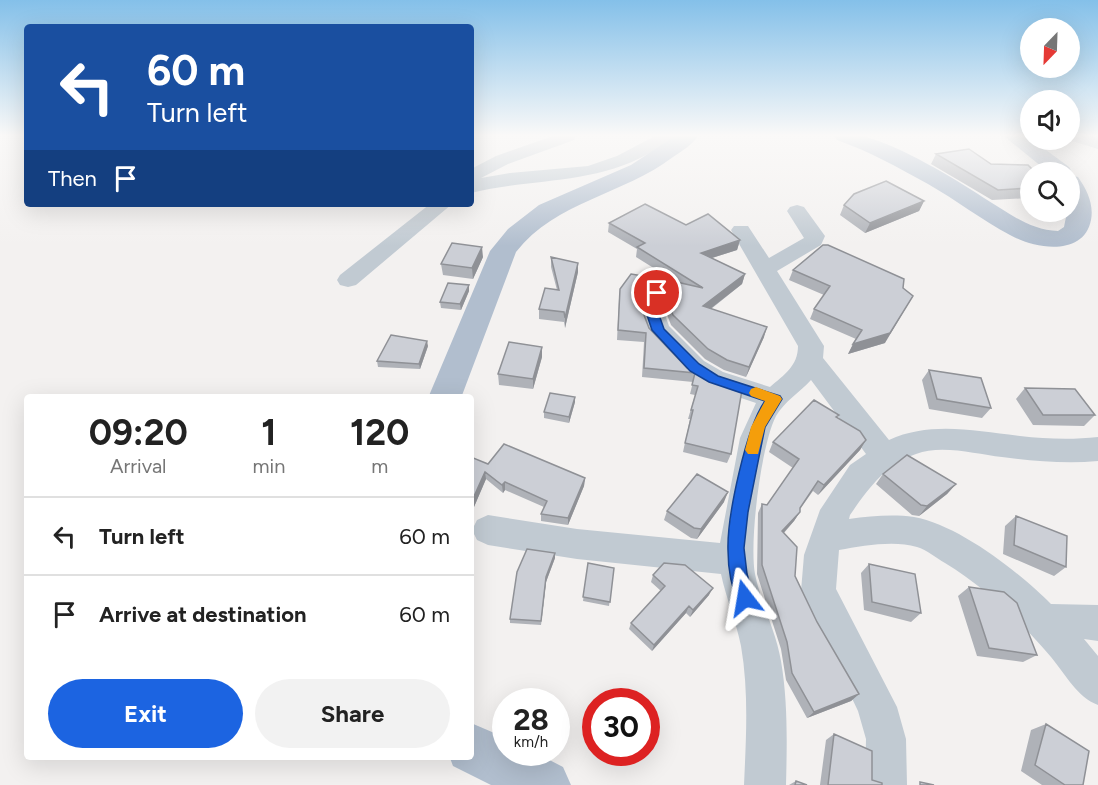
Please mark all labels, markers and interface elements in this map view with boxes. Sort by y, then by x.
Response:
north arrow [1020,18,1080,78]
map controls [1020,18,1080,222]
text: 60 m [147,45,245,96]
icon: left [48,48,126,126]
button: sound [1020,90,1080,150]
text: Turn left [147,96,247,129]
icon: arrive [109,162,142,195]
button: search [1020,162,1080,222]
text: Then [48,165,97,192]
pin [631,267,682,318]
icon: arrive [640,276,673,309]
text: 09:20 [89,411,188,454]
text: 1 [261,411,277,454]
text: 120 [350,411,409,454]
text: Arrival [110,454,166,478]
text: min [253,454,285,478]
text: m [371,454,388,478]
icon: left [48,520,81,553]
text: Turn left [99,523,185,550]
text: 60 m [399,523,450,550]
position arrow [713,566,777,630]
icon: arrive [48,598,81,631]
text: Arrive at destination [99,601,307,628]
text: 60 m [399,601,450,628]
button: Exit [48,679,243,748]
button: Share [255,679,450,748]
speed limit sign: 30 [582,688,660,766]
text: 28 [513,701,549,738]
text: km/h [514,733,548,751]

